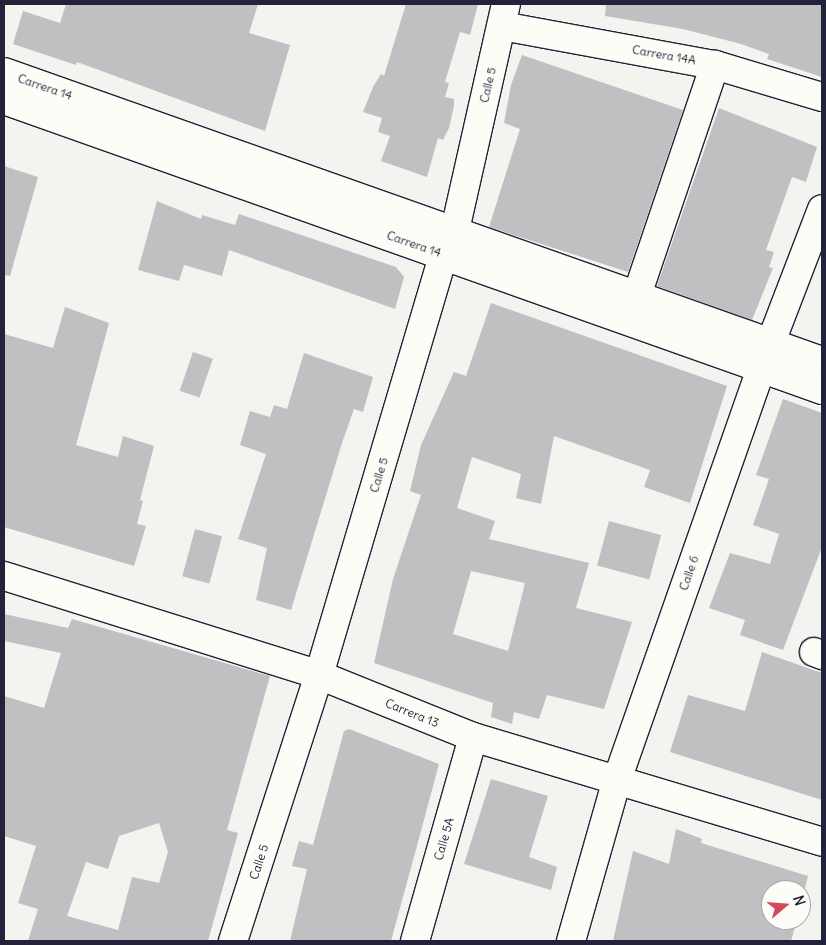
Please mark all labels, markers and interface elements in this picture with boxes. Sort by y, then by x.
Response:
street label: Carrera 14A [631,42,697,68]
street label: Calle 5 [477,66,499,104]
street label: Carrera 14 [16,71,74,103]
street label: Carrera 14 [385,228,443,260]
street label: Calle 5 [367,456,391,494]
street label: Calle 6 [676,554,702,592]
street label: Carrera 13 [383,696,441,730]
street label: Calle 5A [431,816,457,862]
street label: Calle 5 [247,843,271,881]
north arrow [761,880,811,930]
text: N [789,893,809,908]

